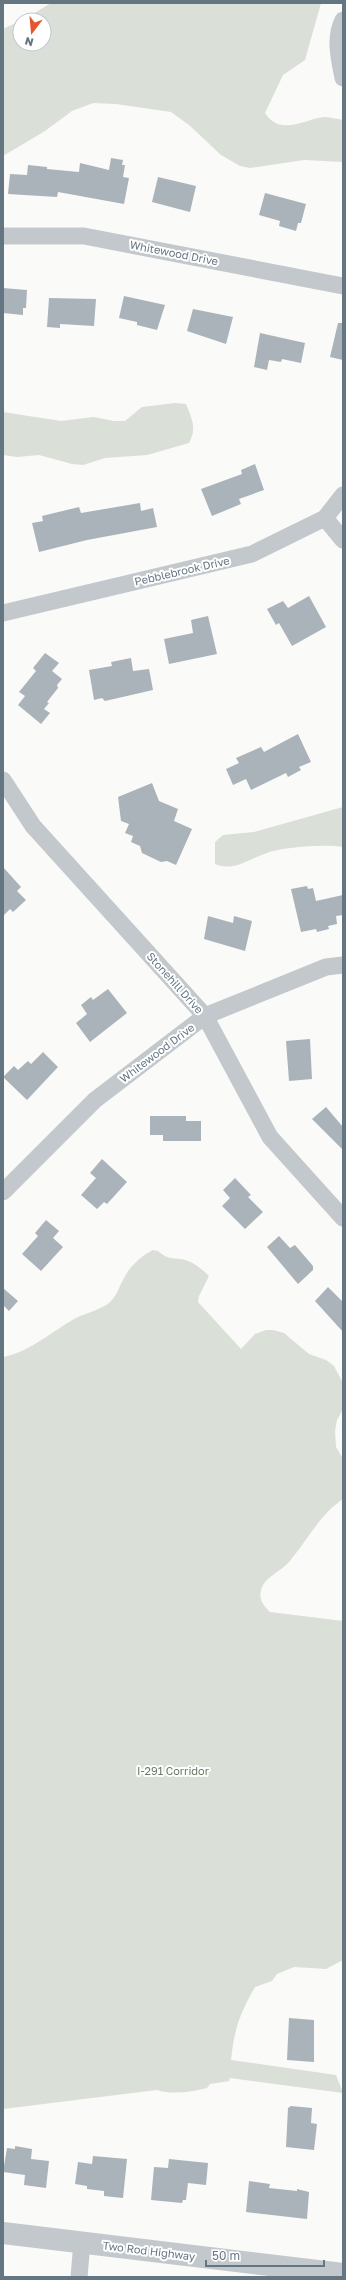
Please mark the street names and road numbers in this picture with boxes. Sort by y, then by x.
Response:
street label: Whitewood Drive [129,238,219,267]
street label: Pebblebrook Drive [133,553,231,588]
street label: Stonehill Drive [145,949,206,1016]
street label: Whitewood Drive [117,1020,196,1085]
street label: Two Rod Highway [102,2238,196,2263]

